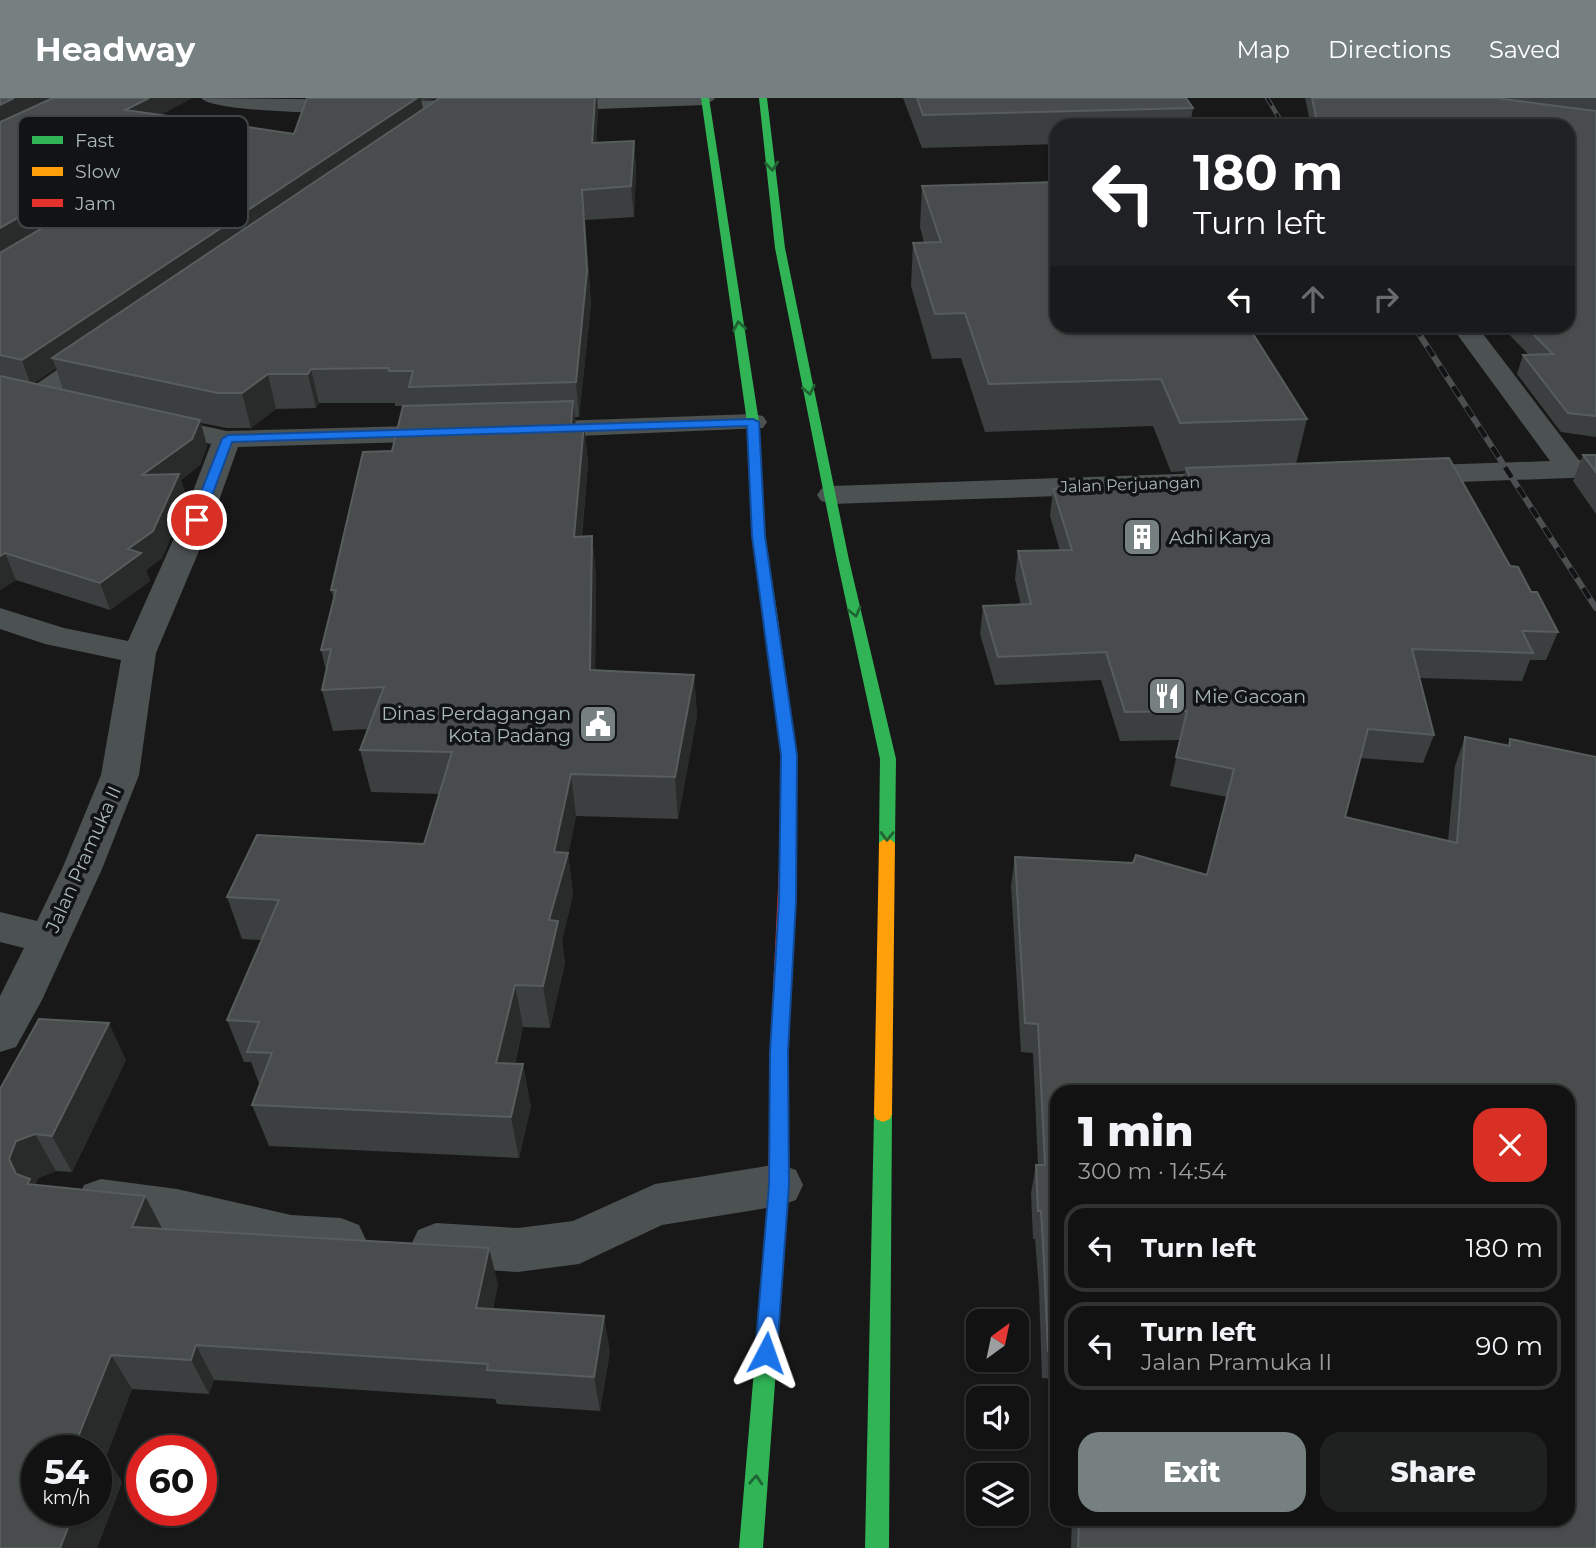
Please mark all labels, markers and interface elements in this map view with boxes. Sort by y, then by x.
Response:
text: Headway [35,29,195,69]
text: Map [1237,35,1290,64]
text: Directions [1328,35,1451,64]
text: Saved [1489,35,1561,64]
legend [18,116,248,228]
text: Fast [75,129,115,152]
text: 180 m [1193,143,1343,202]
icon: left [1078,147,1169,238]
text: Slow [75,160,120,183]
one-way arrow [764,160,779,171]
text: Jam [74,192,116,215]
text: Turn left [1193,203,1327,242]
icon: left [1221,280,1259,318]
icon: ahead [1294,280,1332,318]
icon: right [1367,280,1405,318]
one-way arrow [732,320,747,332]
one-way arrow [801,384,816,396]
street label: Jalan Perjuangan [1059,473,1200,496]
pin [167,490,227,550]
icon: arrive [178,501,216,539]
building icon: Adhi Karya [1121,516,1163,558]
place label: Adhi Karya [1169,526,1271,549]
one-way arrow [847,606,862,618]
restaurant icon: Mie Gacoan [1146,675,1188,717]
place label: Mie Gacoan [1194,685,1306,708]
place label: Dinas Perdagangan Kota Padang [381,702,571,747]
public building icon: Dinas Perdagangan Kota Padang [577,703,619,745]
street label: Jalan Pramuka II [40,782,126,937]
one-way arrow [879,832,895,842]
text: 1 min [1078,1105,1194,1157]
button: close [1473,1108,1547,1182]
text: 300 m · 14:54 [1078,1157,1226,1185]
icon: left [1082,1229,1120,1267]
text: Turn left [1141,1232,1257,1264]
text: 180 m [1465,1232,1543,1264]
north arrow [966,1309,1029,1372]
map controls [966,1309,1029,1526]
position arrow [729,1316,803,1390]
text: Turn left [1141,1316,1257,1348]
icon: left [1082,1327,1120,1365]
text: 90 m [1476,1330,1543,1362]
text: Jalan Pramuka II [1141,1348,1332,1376]
button: sound [966,1386,1029,1449]
button: Exit [1078,1432,1306,1512]
button: Share [1320,1432,1547,1512]
speed limit sign: 60 [126,1435,217,1526]
text: 54 [44,1450,89,1493]
button: layers [966,1463,1029,1526]
one-way arrow [748,1474,763,1485]
text: km/h [42,1487,91,1509]

